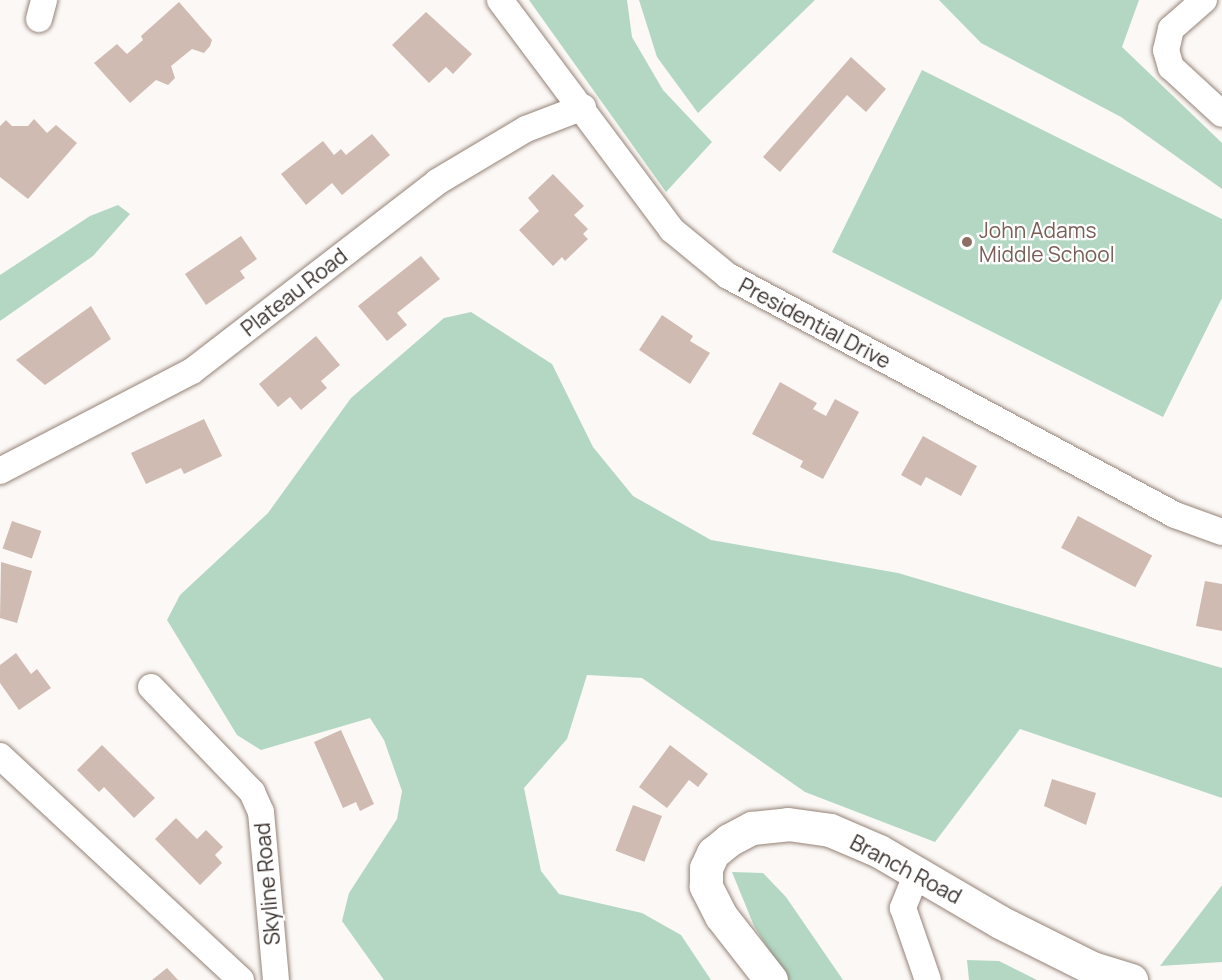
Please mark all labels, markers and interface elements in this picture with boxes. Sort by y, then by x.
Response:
place label: John Adams Middle School [979,217,1115,267]
marker: John Adams Middle School [960,235,974,249]
street label: Plateau Road [236,243,352,341]
street label: Presidential Drive [735,272,895,374]
street label: Skyline Road [249,822,285,946]
street label: Branch Road [846,829,966,909]

